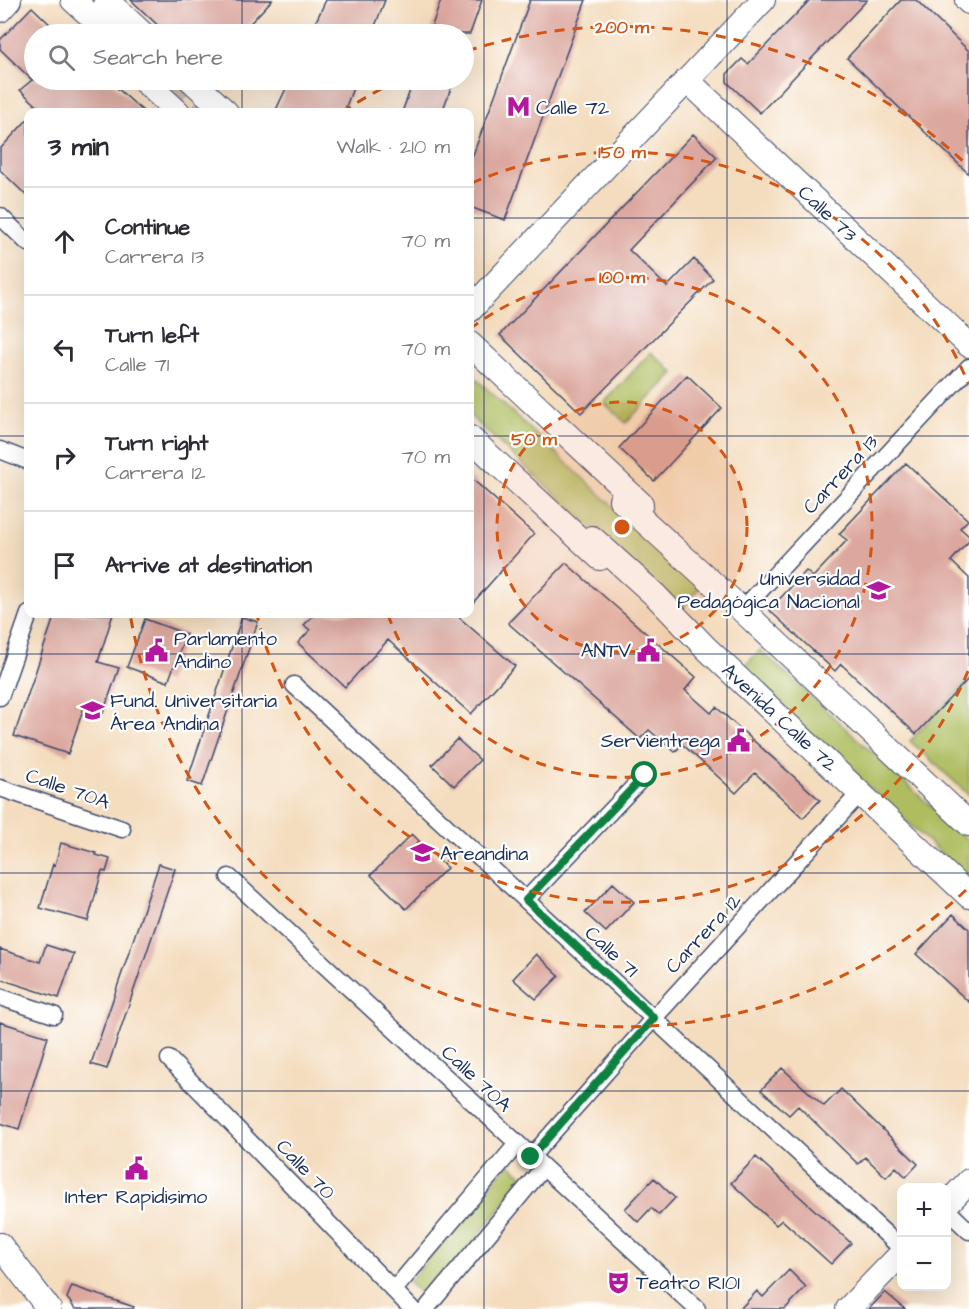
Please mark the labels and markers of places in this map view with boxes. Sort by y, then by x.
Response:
metro station icon: Calle 72 [505,94,531,120]
place label: Calle 72 [536,94,610,122]
centre of rings [612,517,632,537]
place label: Universidad Pedagógica Nacional [677,565,860,617]
school or university icon: Universidad Pedagógica Nacional [865,577,891,603]
place label: Parlamento Andino [174,625,277,676]
public building icon: Parlamento Andino [143,637,169,663]
place label: ANTV [581,637,631,665]
public building icon: ANTV [636,637,662,663]
place label: Fund. Universitaria Área Andina [110,687,277,738]
school or university icon: Fund. Universitaria Área Andina [79,698,105,724]
place label: Servientrega [601,727,720,756]
public building icon: Servientrega [725,727,751,753]
school or university icon: Areandina [409,840,435,866]
place label: Areandina [440,840,528,868]
public building icon: Inter Rapidisimo [123,1156,149,1182]
place label: Inter Rapidisimo [65,1183,207,1211]
theatre icon: Teatro R101 [605,1269,631,1295]
place label: Teatro R101 [636,1269,740,1297]

